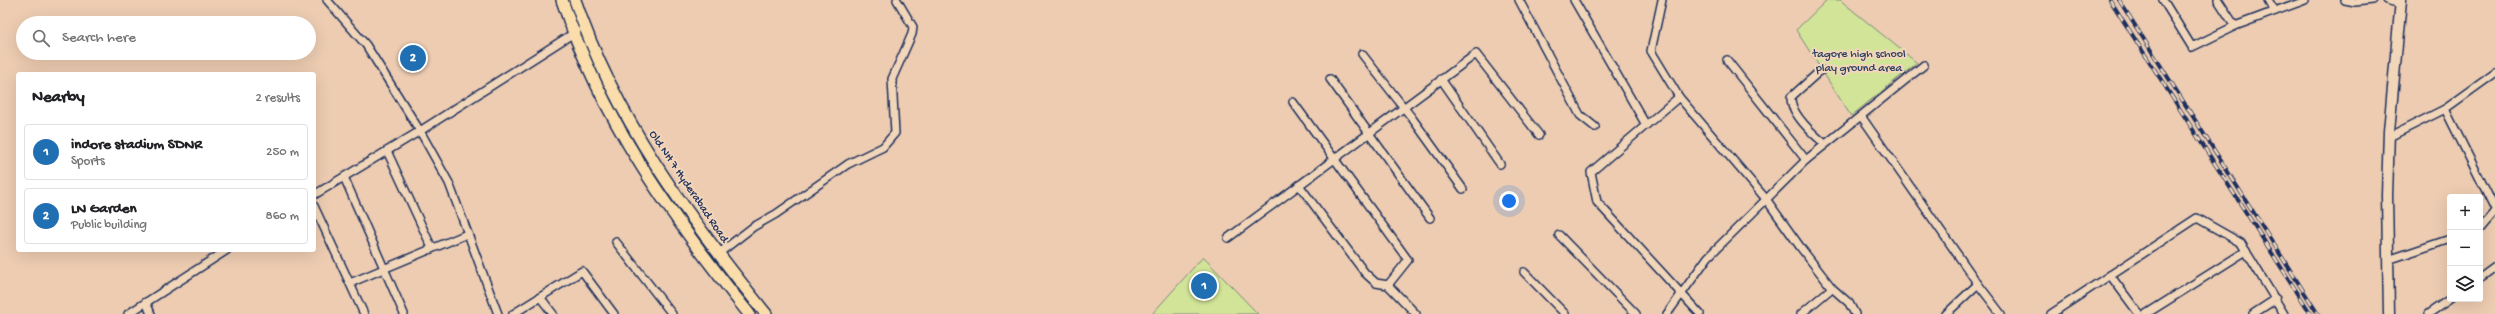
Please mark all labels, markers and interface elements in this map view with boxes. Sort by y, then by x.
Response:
search box [16,16,316,60]
icon: search [30,27,52,49]
text: Search here [62,29,136,47]
pin: 2 [400,43,426,73]
park label: tagore high school play ground area [1811,48,1906,76]
text: Nearby [32,88,85,108]
text: 2 results [255,91,300,106]
street label: Old NH 7 Hyderabad Road [645,128,731,247]
text: indore stadium SDNR [71,136,202,154]
text: 1 [43,145,49,160]
text: 250 m [266,145,299,160]
text: Sports [71,154,105,169]
your location [1499,191,1519,211]
map controls [2447,194,2483,302]
button: + [2447,194,2483,230]
text: LN Garden [71,200,137,218]
text: 2 [43,209,49,224]
text: 860 m [266,209,299,224]
text: Public building [71,218,147,233]
button: − [2447,230,2483,266]
button: layers [2447,266,2483,302]
pin: 1 [1191,271,1217,301]

